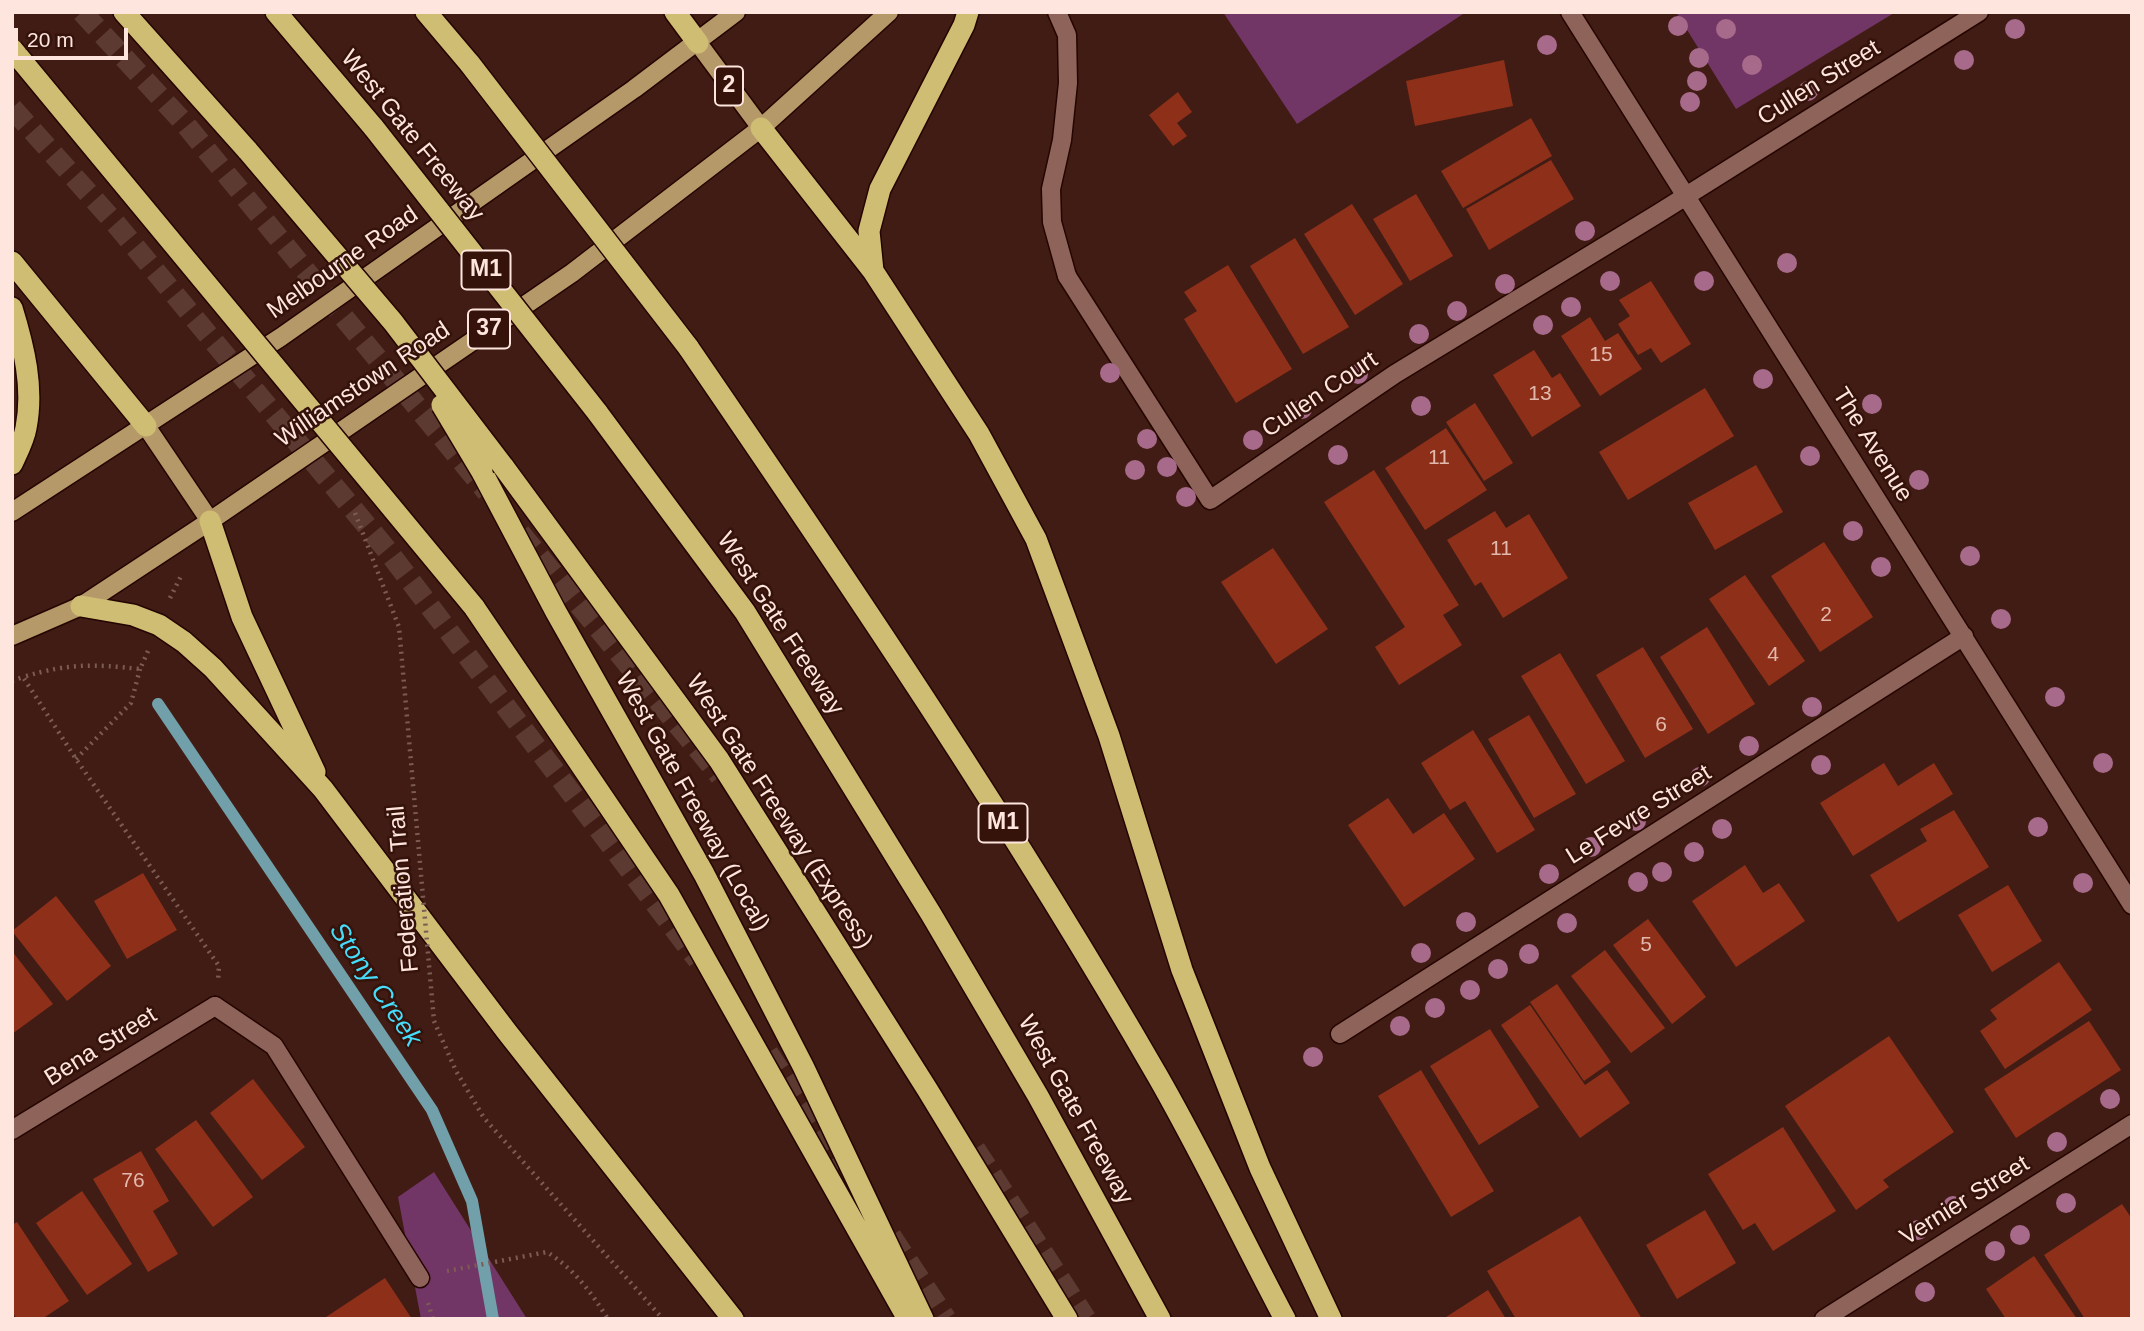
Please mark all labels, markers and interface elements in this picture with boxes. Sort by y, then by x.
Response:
scale bar [18,14,131,58]
text: 20 m [27,28,74,51]
street label: Cullen Street [1753,34,1885,132]
street label: West Gate Freeway [334,45,490,227]
road number: 2 [715,66,743,106]
street label: Melbourne Road [262,200,424,326]
road number: M1 [462,250,510,290]
road number: 37 [468,310,510,348]
street label: Williamstown Road [270,316,456,454]
house number: 15 [1589,342,1613,368]
street label: Cullen Court [1257,346,1383,444]
house number: 13 [1528,381,1552,407]
street label: The Avenue [1826,383,1918,507]
house number: 11 [1428,445,1450,471]
street label: West Gate Freeway [710,527,850,721]
house number: 11 [1490,536,1512,562]
house number: 2 [1820,602,1832,628]
house number: 4 [1767,642,1779,668]
street label: West Gate Freeway (Local) [609,667,775,937]
street label: West Gate Freeway (Express) [680,670,878,954]
house number: 6 [1655,712,1667,738]
street label: Le Fevre Street [1561,759,1717,871]
street label: Federation Trail [382,804,426,974]
road number: M1 [978,804,1028,842]
water label: Stony Creek [322,917,428,1053]
house number: 5 [1640,932,1652,958]
street label: Bena Street [40,1001,162,1093]
street label: West Gate Freeway [1011,1010,1139,1210]
street label: Vernier Street [1895,1150,2035,1252]
house number: 76 [121,1168,145,1194]

